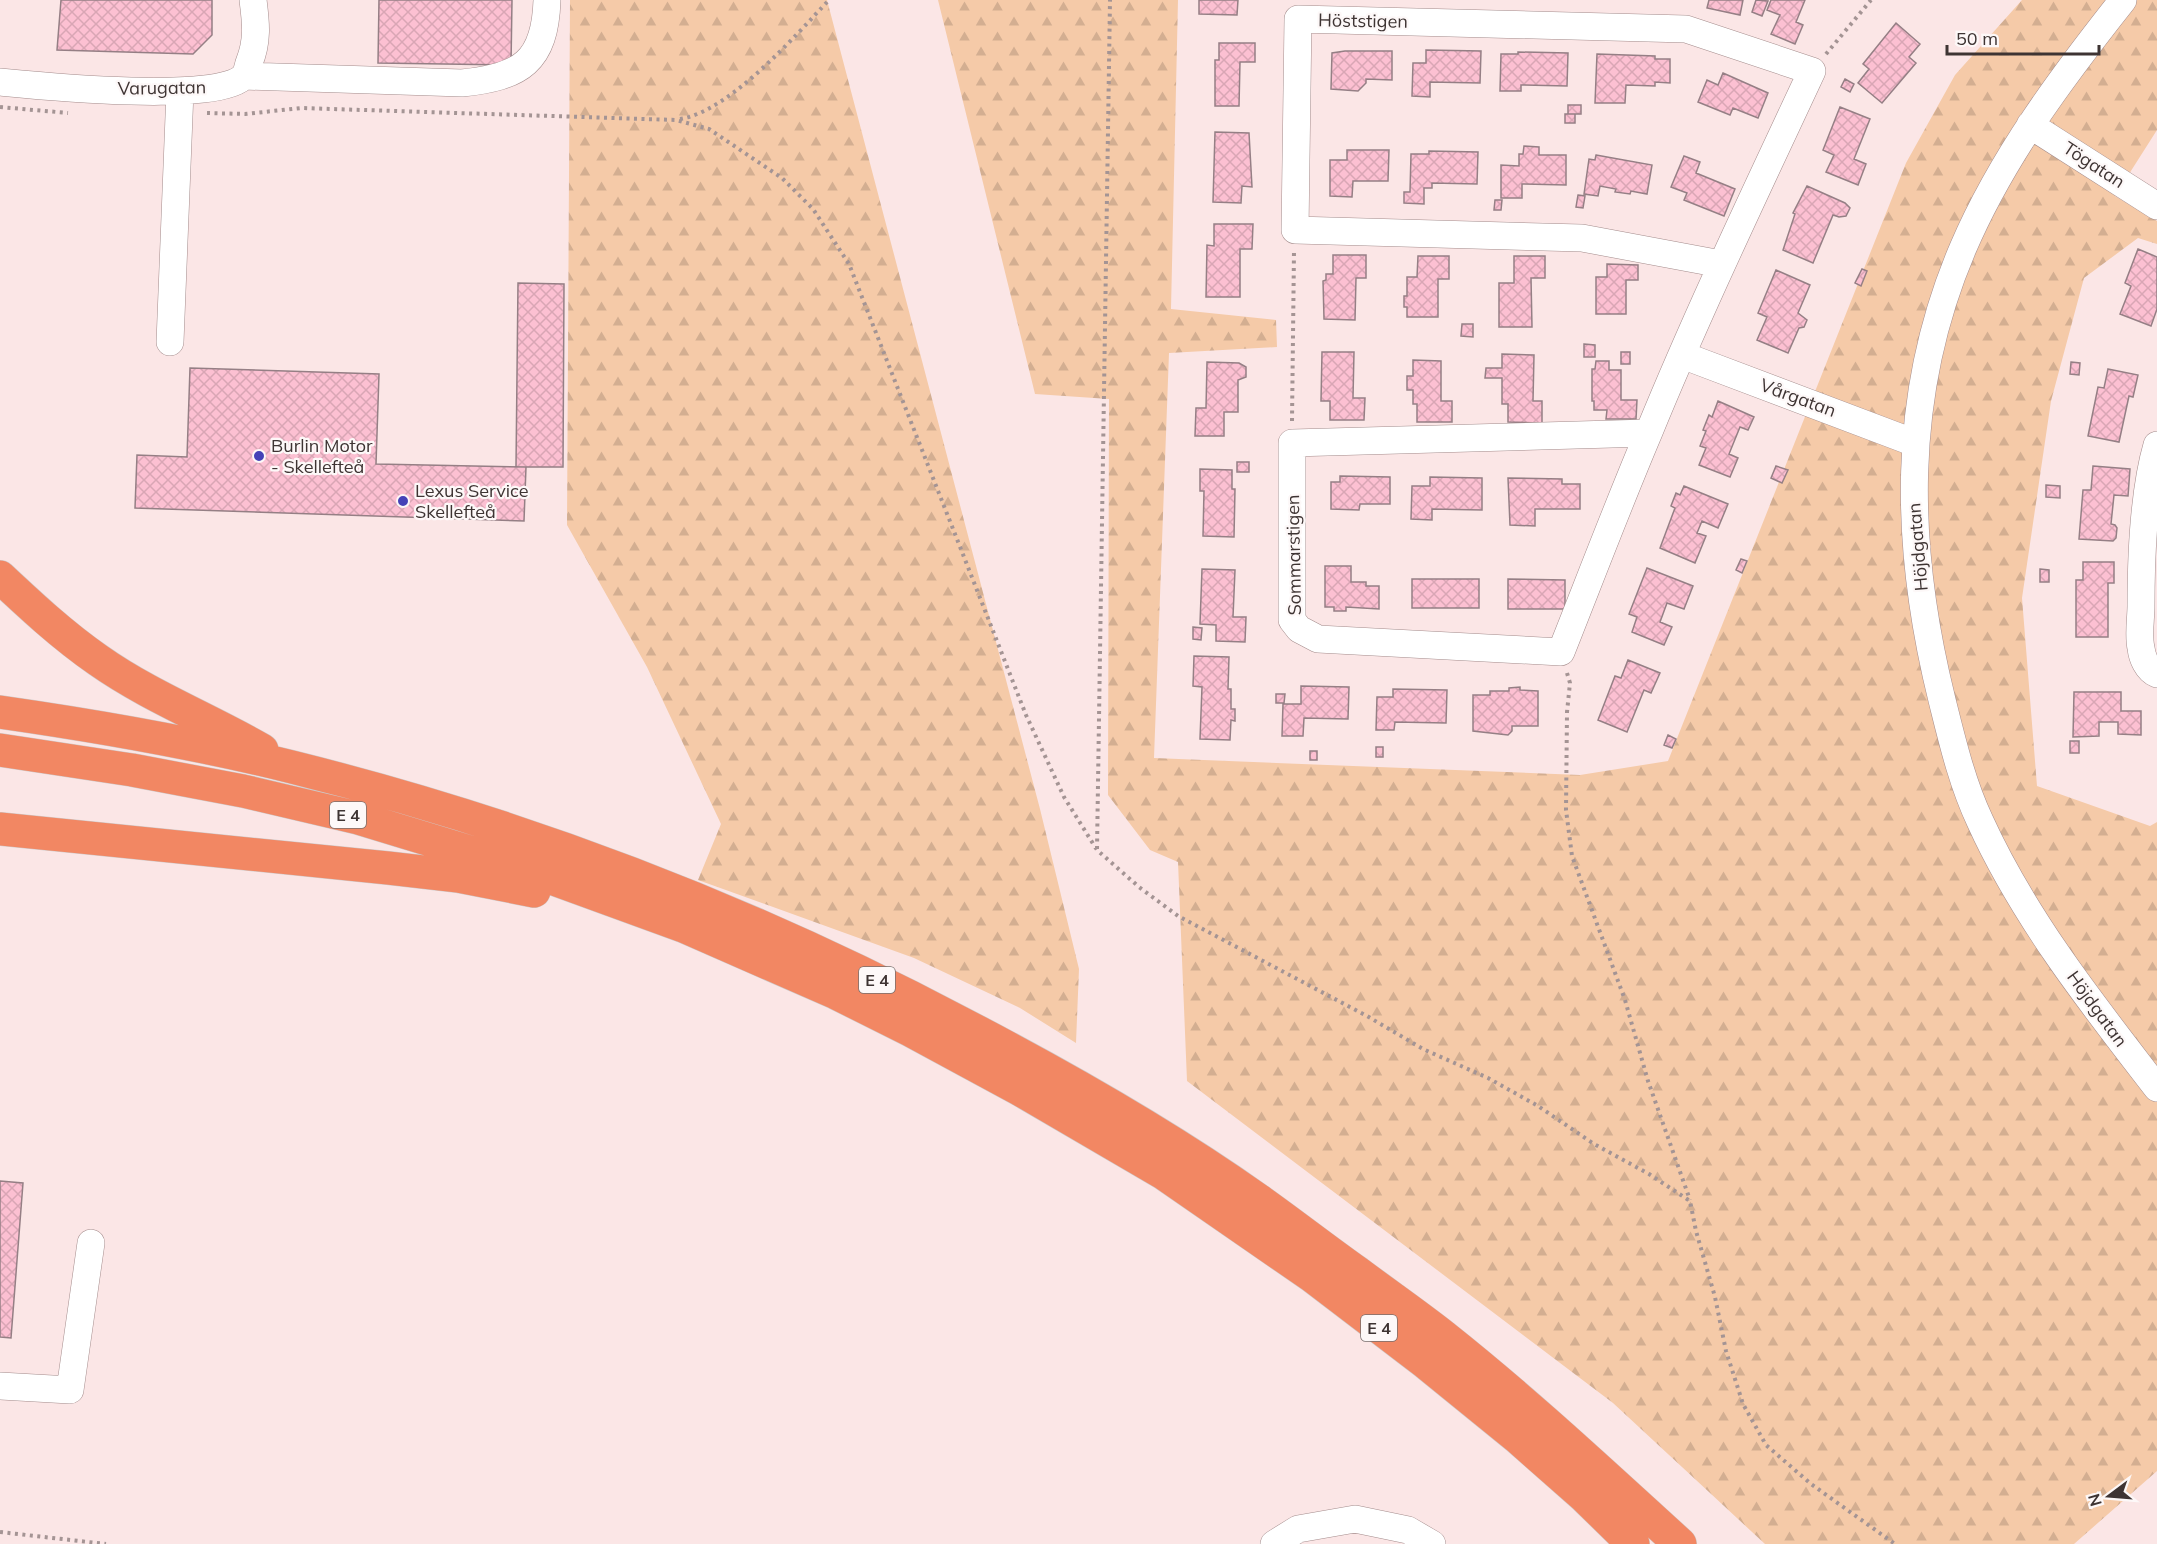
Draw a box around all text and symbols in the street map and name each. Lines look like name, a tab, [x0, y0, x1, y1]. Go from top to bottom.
street label: Höststigen	[1318, 8, 1408, 33]
scale bar	[1947, 18, 2098, 56]
text: 50 m	[1956, 27, 1998, 50]
street label: Varugatan	[118, 75, 206, 100]
street label: Tögatan	[2059, 136, 2130, 193]
street label: Vårgatan	[1757, 373, 1839, 422]
place label: Burlin Motor - Skellefteå	[271, 434, 373, 478]
marker: Burlin Motor - Skellefteå	[252, 449, 266, 463]
place label: Lexus Service Skellefteå	[415, 479, 529, 523]
marker: Lexus Service Skellefteå	[396, 494, 410, 508]
street label: Sommarstigen	[1281, 494, 1306, 616]
street label: Höjdgatan	[1902, 502, 1933, 592]
road number: E 4	[330, 802, 366, 828]
street label: Höjdgatan	[2062, 966, 2133, 1051]
road number: E 4	[859, 967, 895, 993]
road number: E 4	[1361, 1315, 1397, 1341]
north arrow	[2079, 1466, 2139, 1526]
text: N	[2083, 1492, 2106, 1509]

